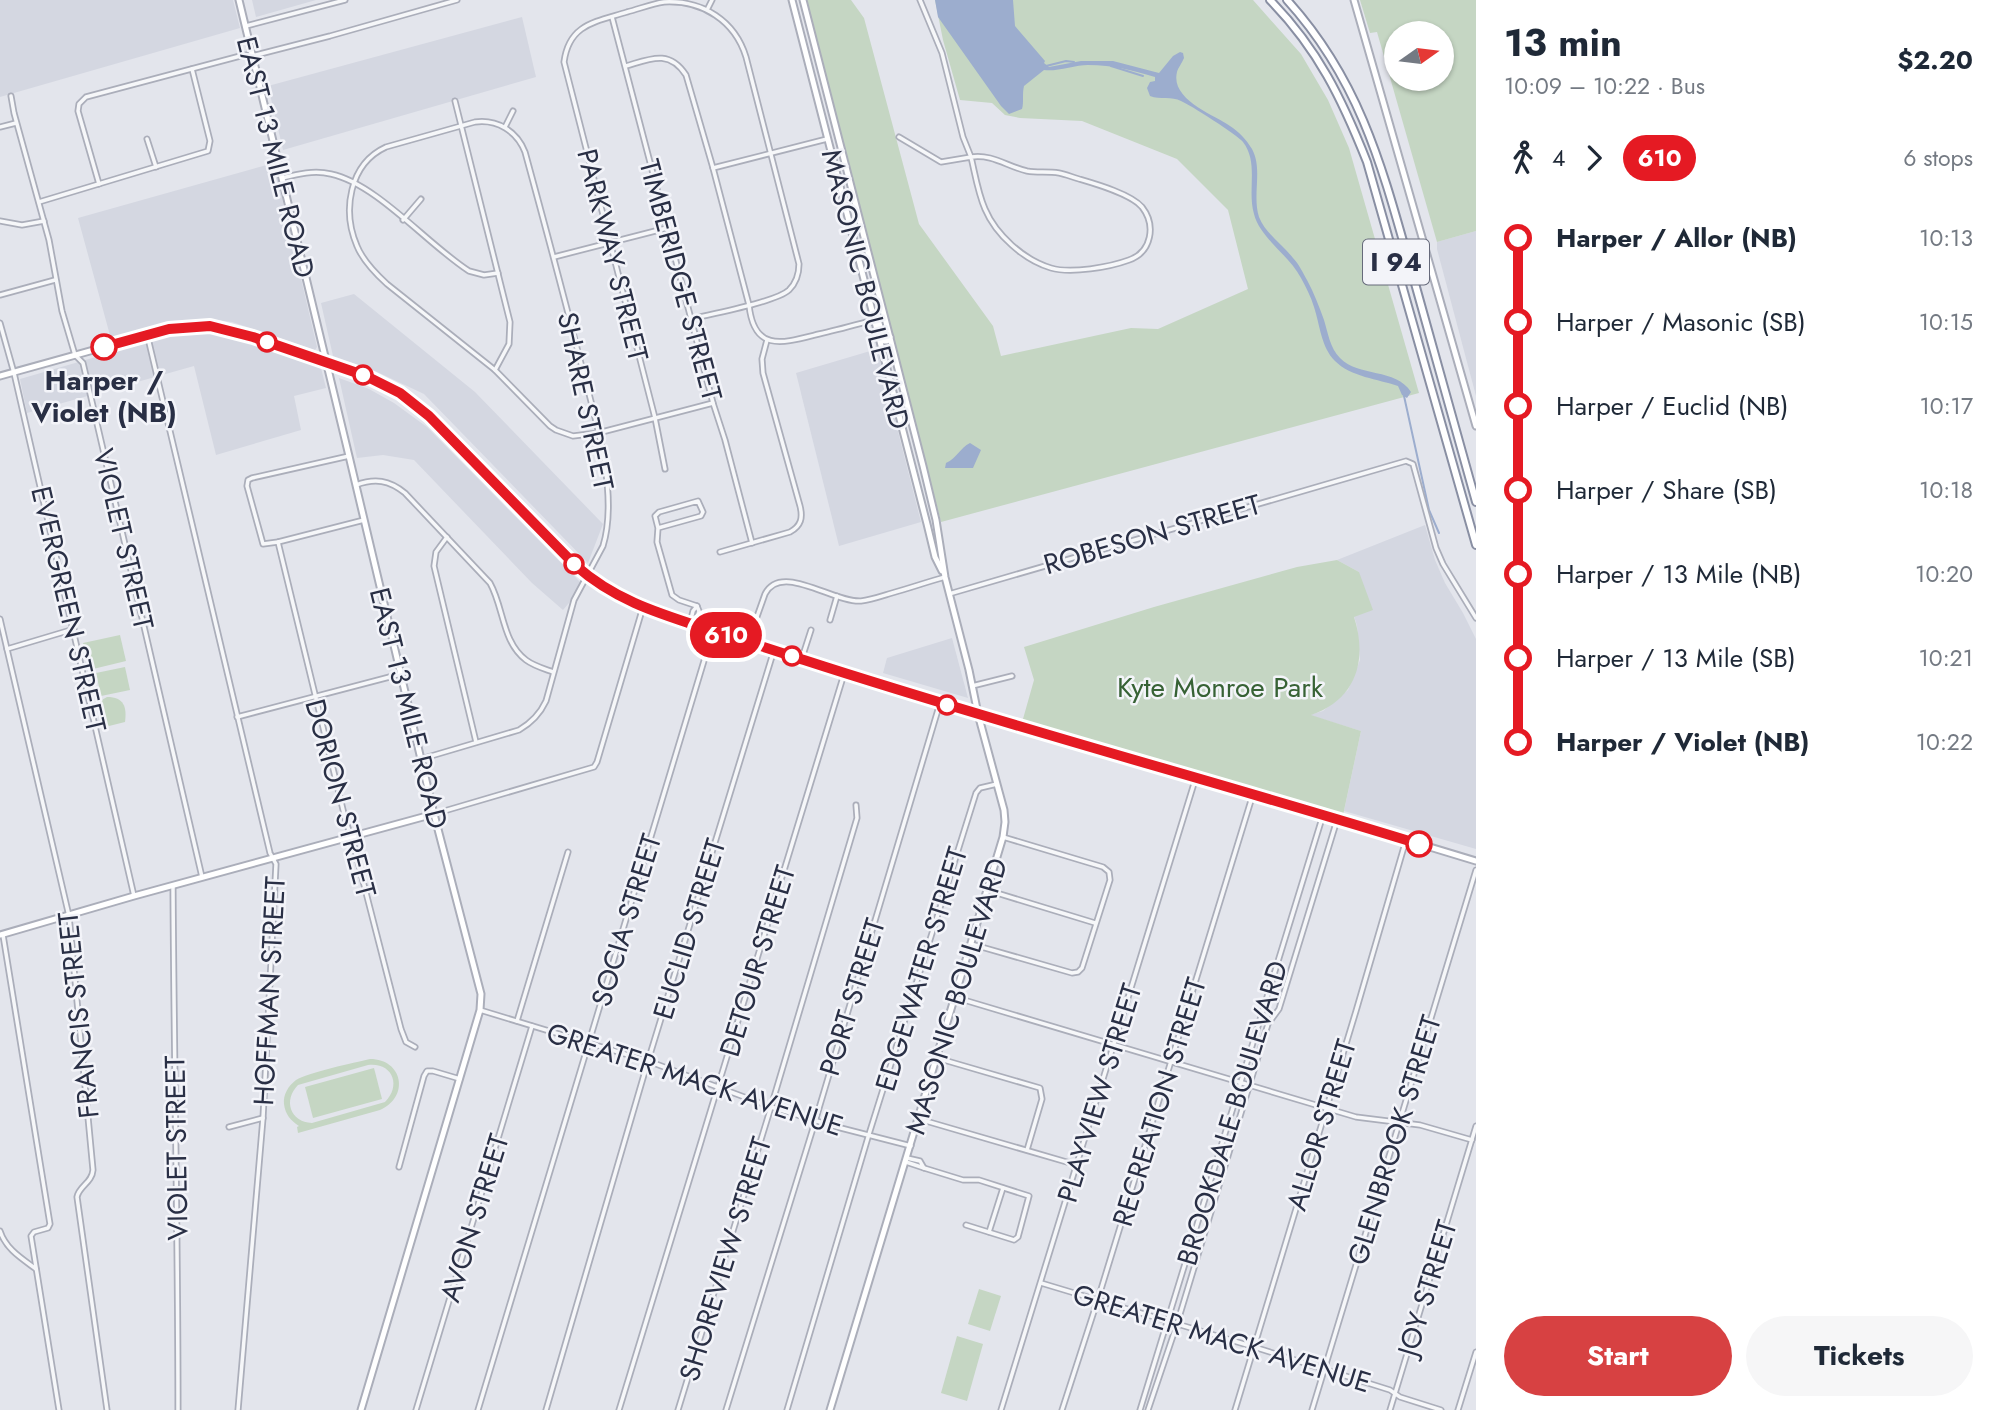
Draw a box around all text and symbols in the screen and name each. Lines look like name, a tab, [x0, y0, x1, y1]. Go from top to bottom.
text: 13 min	[1504, 15, 1622, 70]
north arrow	[1384, 21, 1454, 91]
map controls	[1384, 21, 1454, 91]
street label: EAST 13 MILE ROAD	[226, 32, 325, 282]
text: $2.20	[1897, 41, 1973, 79]
text: 10:09 – 10:22 · Bus	[1504, 69, 1705, 103]
icon: walk	[1504, 139, 1542, 177]
icon: forward	[1575, 139, 1613, 177]
text: 610	[1637, 140, 1682, 175]
text: 4	[1552, 141, 1565, 175]
text: 6 stops	[1903, 141, 1973, 175]
street label: PARKWAY STREET	[566, 145, 659, 366]
street label: MASONIC BOULEVARD	[811, 145, 920, 433]
street label: TIMBERIDGE STREET	[629, 155, 732, 405]
text: Harper / Allor (NB)	[1556, 219, 1797, 257]
text: 10:13	[1919, 221, 1973, 255]
road number: I 94	[1363, 240, 1429, 284]
text: Harper / Masonic (SB)	[1556, 303, 1806, 341]
text: 10:15	[1919, 305, 1973, 339]
street label: SHARE STREET	[547, 308, 624, 494]
unlabelled marker	[257, 332, 277, 352]
marker: Harper / Violet (NB)	[91, 334, 117, 360]
place label: Harper / Violet (NB)	[30, 360, 177, 433]
unlabelled marker	[353, 365, 373, 385]
text: Harper / Euclid (NB)	[1556, 387, 1789, 425]
text: 10:17	[1920, 389, 1973, 423]
street label: VIOLET STREET	[83, 444, 164, 634]
text: Harper / Share (SB)	[1556, 471, 1777, 509]
text: 10:18	[1919, 473, 1973, 507]
street label: EVERGREEN STREET	[20, 482, 117, 736]
street label: ROBESON STREET	[1039, 484, 1266, 585]
unlabelled marker	[564, 554, 584, 574]
text: Harper / 13 Mile (NB)	[1556, 555, 1802, 593]
text: 10:20	[1915, 557, 1973, 591]
street label: EAST 13 MILE ROAD	[359, 583, 458, 833]
line badge: 610	[686, 612, 766, 658]
text: 610	[704, 617, 748, 652]
text: Harper / 13 Mile (SB)	[1556, 639, 1796, 677]
text: 10:21	[1919, 641, 1973, 675]
unlabelled marker	[782, 646, 802, 666]
park label: Kyte Monroe Park	[1117, 667, 1324, 708]
street label: DORION STREET	[294, 694, 387, 902]
unlabelled marker	[937, 695, 957, 715]
text: Harper / Violet (NB)	[1556, 723, 1809, 761]
text: 10:22	[1916, 725, 1973, 759]
street label: SOCIA STREET	[581, 829, 672, 1011]
unlabelled marker	[1406, 831, 1432, 857]
street label: EUCLID STREET	[643, 834, 736, 1024]
street label: EDGEWATER STREET	[865, 842, 978, 1096]
street label: MASONIC BOULEVARD	[895, 853, 1018, 1139]
street label: DETOUR STREET	[709, 861, 806, 1062]
street label: HOFFMAN STREET	[243, 875, 296, 1107]
street label: FRANCIS STREET	[47, 910, 110, 1120]
street label: PORT STREET	[809, 913, 896, 1081]
street label: BROOKDALE BOULEVARD	[1167, 956, 1298, 1271]
street label: RECREATION STREET	[1102, 973, 1217, 1231]
street label: PLAYVIEW STREET	[1047, 979, 1152, 1207]
street label: GLENBROOK STREET	[1337, 1010, 1452, 1270]
street label: GREATER MACK AVENUE	[541, 1012, 848, 1147]
street label: ALLOR STREET	[1276, 1035, 1367, 1216]
street label: VIOLET STREET	[154, 1055, 199, 1241]
street label: AVON STREET	[429, 1129, 519, 1307]
street label: SHOREVIEW STREET	[669, 1132, 782, 1386]
street label: JOY STREET	[1386, 1215, 1468, 1365]
street label: GREATER MACK AVENUE	[1068, 1274, 1376, 1403]
button: Start	[1504, 1316, 1732, 1396]
button: Tickets	[1746, 1316, 1973, 1396]

